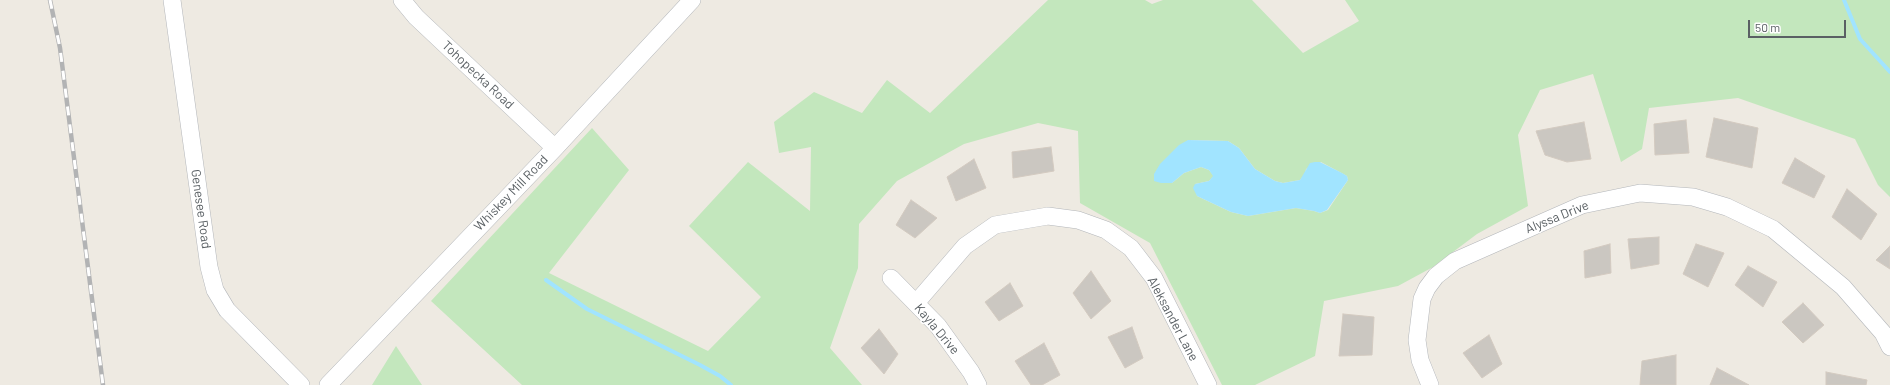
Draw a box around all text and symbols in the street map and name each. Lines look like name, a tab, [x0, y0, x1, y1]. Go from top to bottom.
scale bar	[1750, 12, 1848, 38]
text: 50 m	[1755, 20, 1780, 34]
street label: Tohopecka Road	[439, 38, 517, 112]
street label: Whiskey Mill Road	[471, 152, 551, 234]
street label: Genesee Road	[188, 168, 214, 250]
street label: Alyssa Drive	[1523, 197, 1591, 237]
street label: Aleksander Lane	[1144, 274, 1202, 364]
street label: Kayla Drive	[911, 300, 963, 358]

